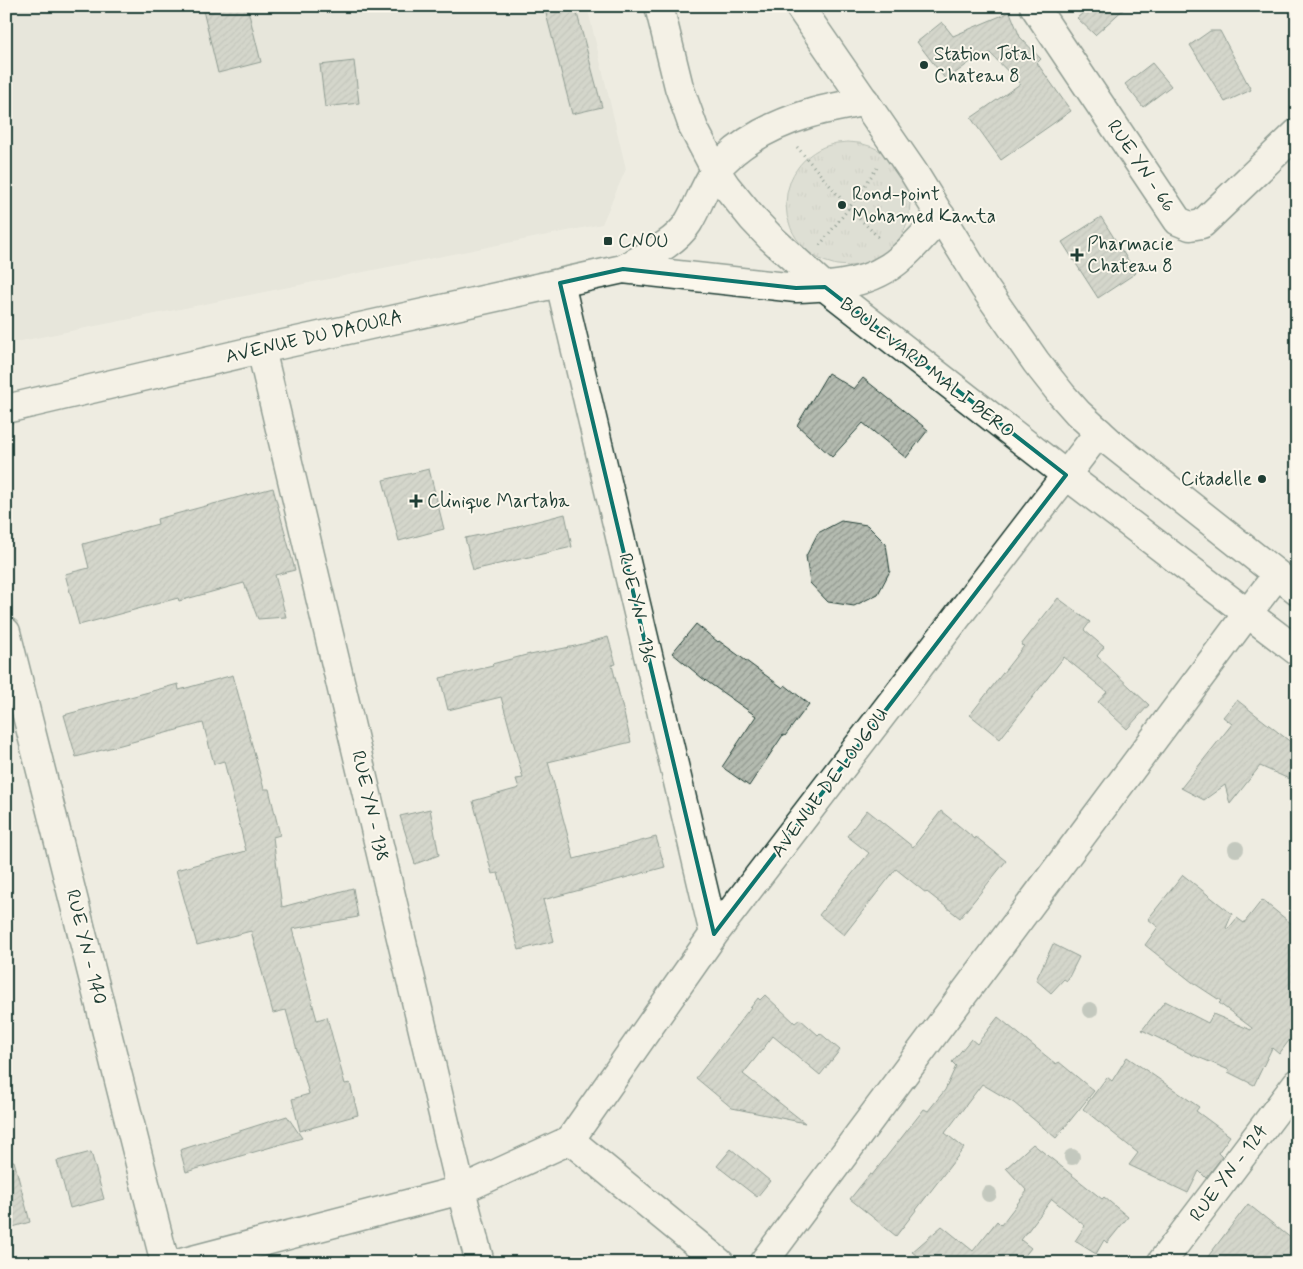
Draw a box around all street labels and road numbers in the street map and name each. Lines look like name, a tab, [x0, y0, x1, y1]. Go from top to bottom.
street label: RUE YN - 66	[1101, 115, 1181, 217]
street label: BOULEVARD MALI BERO	[834, 292, 1020, 444]
street label: AVENUE DU DAOURA	[223, 304, 405, 370]
street label: RUE YN - 136	[612, 551, 662, 665]
street label: AVENUE DE LOUGOU	[766, 703, 894, 863]
street label: RUE YN - 138	[345, 748, 395, 864]
street label: RUE YN - 140	[60, 887, 112, 1007]
street label: RUE YN - 124	[1184, 1119, 1274, 1227]

